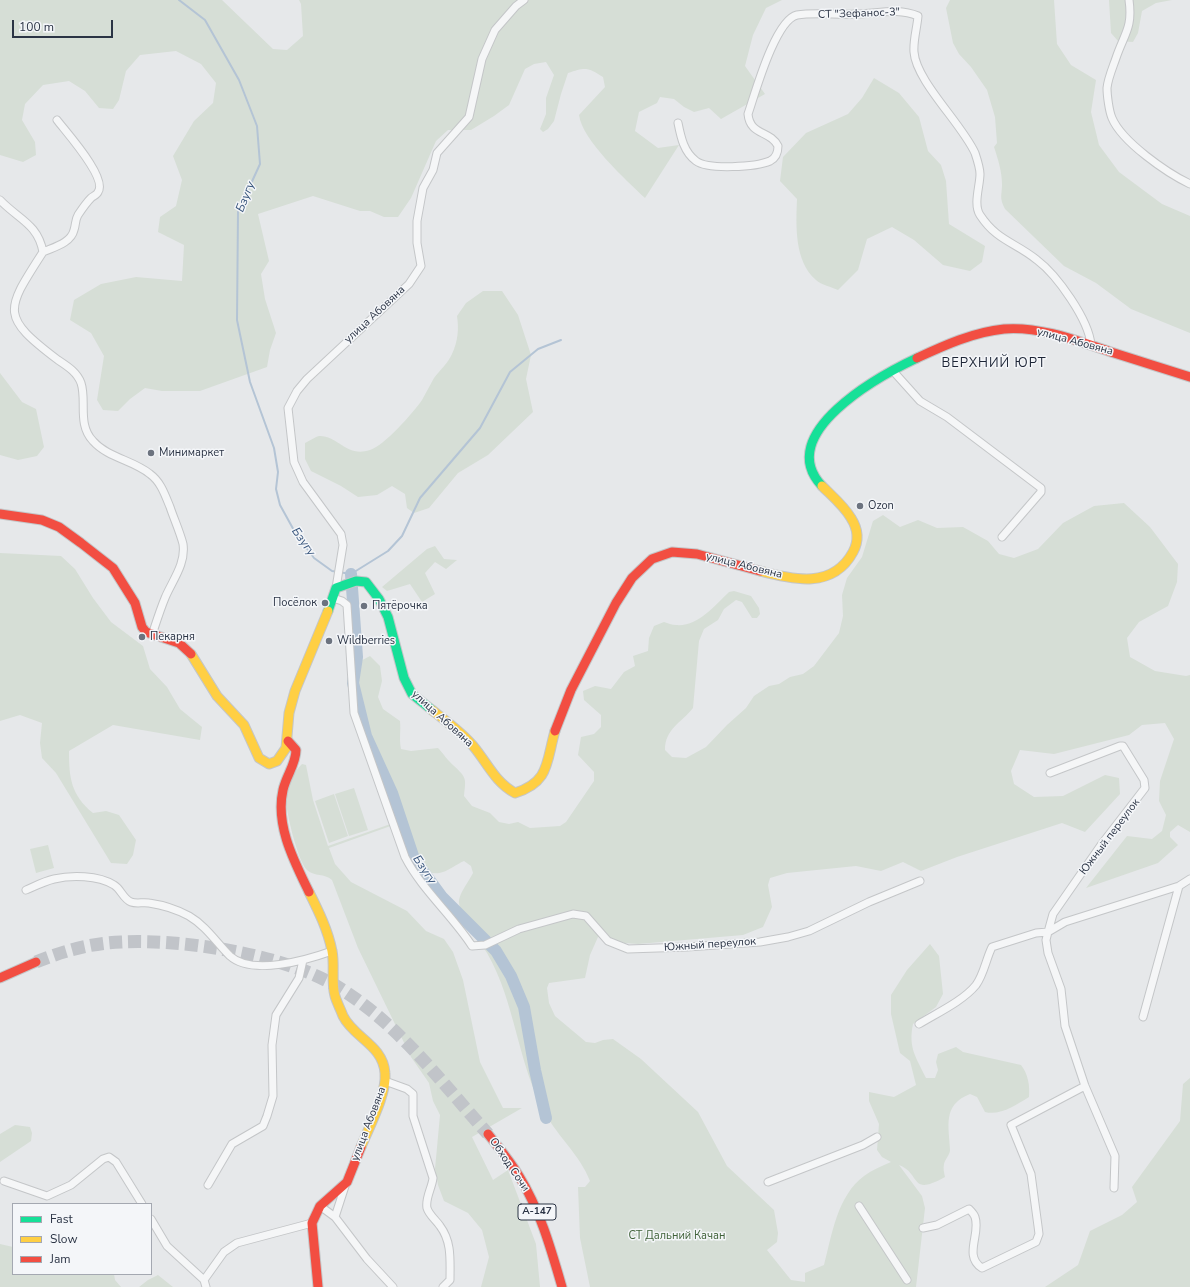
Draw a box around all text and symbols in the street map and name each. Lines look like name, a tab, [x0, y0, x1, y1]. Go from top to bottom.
street label: СТ "Зефанос-3"	[818, 6, 900, 22]
scale bar	[14, 12, 115, 38]
text: 100 m	[19, 19, 54, 35]
water label: Бзугу	[233, 180, 259, 214]
street label: улица Абовяна	[342, 284, 408, 346]
street label: улица Абовяна	[1036, 326, 1114, 358]
district label: ВЕРХНИЙ ЮРТ	[941, 356, 1047, 372]
place label: Минимаркет	[159, 446, 224, 460]
marker: Минимаркет	[146, 448, 156, 458]
place label: Ozon	[868, 499, 894, 513]
marker: Ozon	[855, 501, 865, 511]
water label: Бзугу	[288, 525, 318, 559]
street label: улица Абовяна	[705, 550, 783, 582]
place label: Посёлок	[273, 596, 317, 610]
marker: Посёлок	[320, 598, 330, 608]
place label: Пятёрочка	[372, 599, 428, 613]
marker: Пятёрочка	[359, 601, 369, 611]
place label: Пекарня	[150, 630, 195, 644]
marker: Пекарня	[137, 632, 147, 642]
place label: Wildberries	[337, 634, 395, 648]
marker: Wildberries	[324, 636, 334, 646]
street label: улица Абовяна	[409, 688, 475, 750]
street label: Южный переулок	[1077, 796, 1143, 878]
water label: Бзугу	[409, 853, 439, 887]
street label: Южный переулок	[664, 935, 756, 955]
street label: улица Абовяна	[349, 1085, 389, 1163]
street label: Обход Сочи	[486, 1136, 532, 1194]
legend	[12, 1203, 152, 1275]
road number: А-147	[518, 1204, 556, 1220]
text: Fast	[50, 1211, 73, 1227]
park label: СТ Дальний Качан	[628, 1229, 726, 1243]
text: Slow	[50, 1231, 78, 1247]
text: Jam	[50, 1251, 71, 1267]

